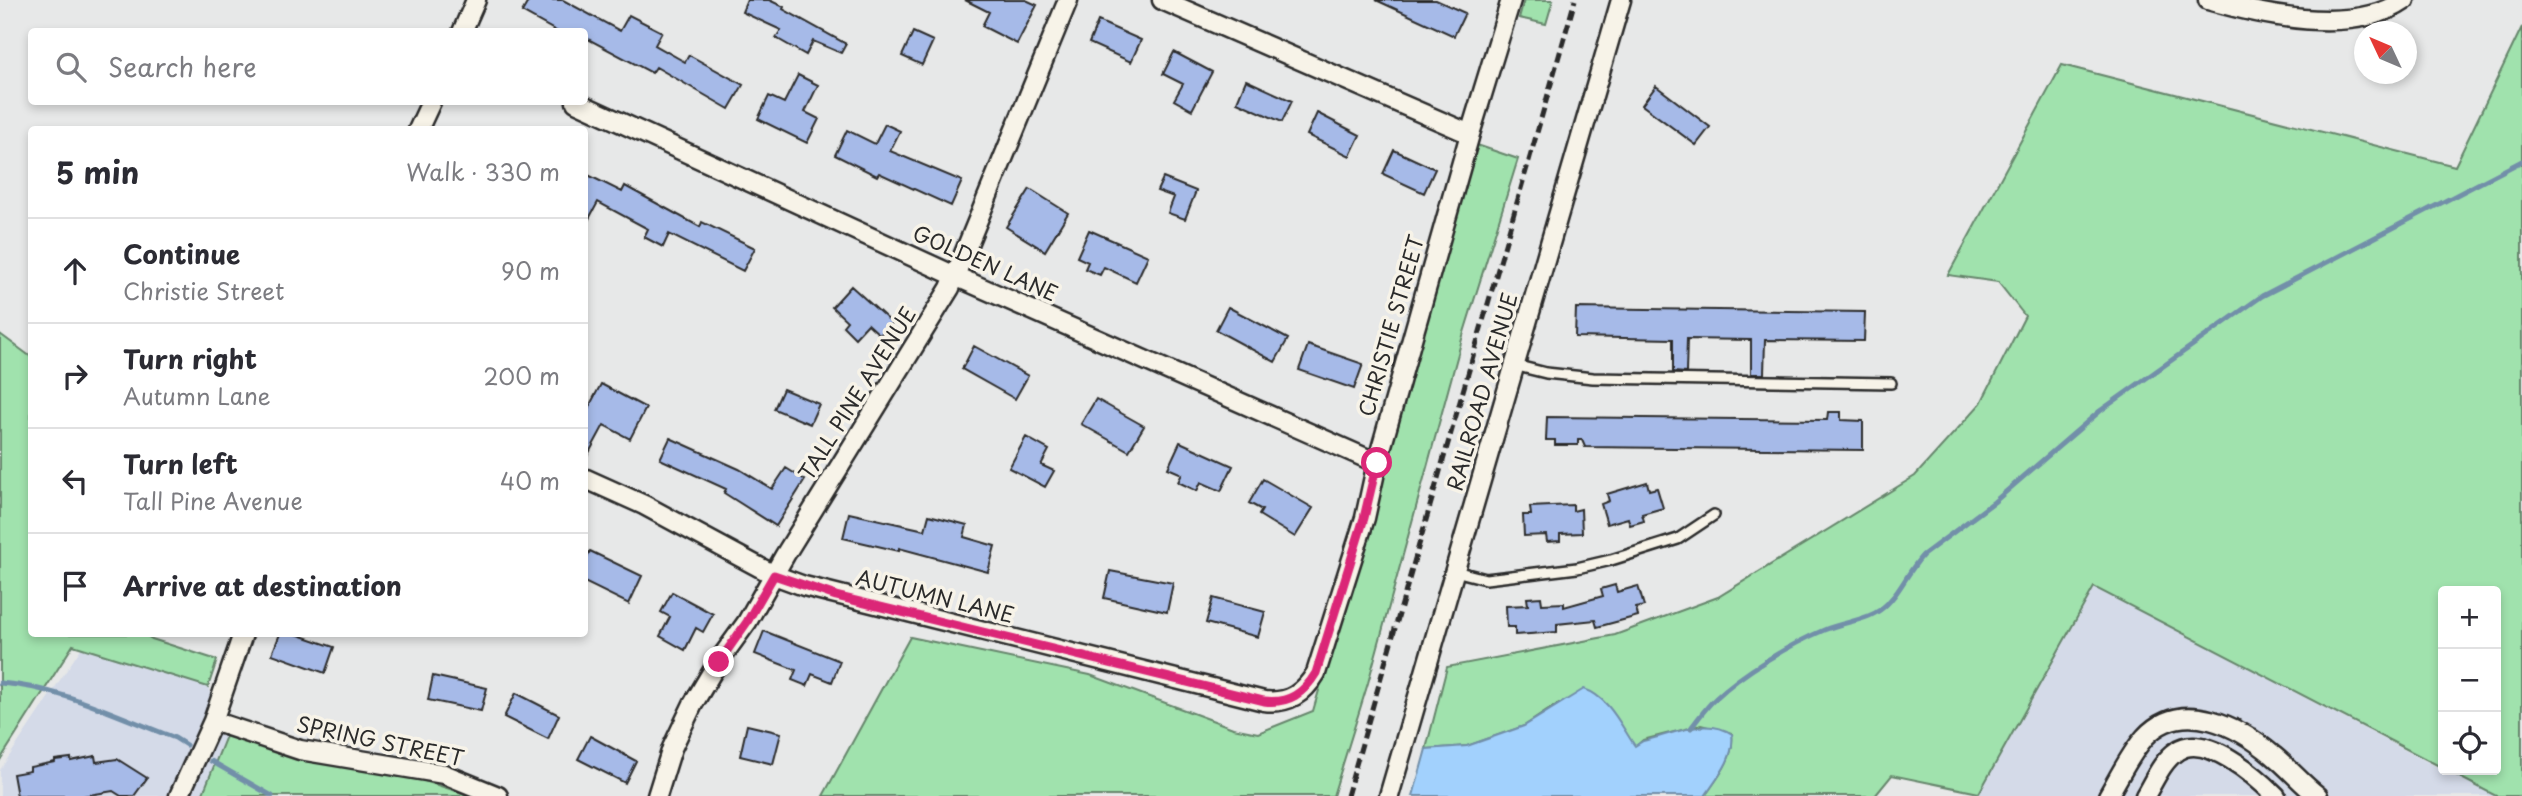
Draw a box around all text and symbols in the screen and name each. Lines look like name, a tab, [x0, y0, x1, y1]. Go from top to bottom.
north arrow	[2354, 21, 2417, 84]
search box	[28, 28, 588, 105]
text: Search here	[108, 47, 257, 86]
icon: search	[52, 48, 90, 86]
text: 5 min	[56, 149, 139, 194]
text: Walk · 330 m	[406, 154, 560, 189]
street label: GOLDEN LANE	[908, 216, 1063, 308]
street label: CHRISTIE STREET	[1349, 230, 1431, 420]
text: Continue	[123, 234, 240, 273]
icon: ahead	[56, 252, 94, 290]
text: 90 m	[501, 253, 560, 288]
text: Christie Street	[123, 273, 284, 308]
street label: RAILROAD AVENUE	[1437, 289, 1525, 494]
street label: TALL PINE AVENUE	[790, 300, 923, 486]
text: Turn right	[123, 339, 257, 378]
icon: right	[56, 357, 94, 395]
text: 200 m	[483, 358, 560, 393]
text: Autumn Lane	[123, 378, 271, 413]
text: Turn left	[123, 444, 238, 483]
route start	[1361, 447, 1392, 478]
icon: left	[56, 462, 94, 500]
text: 40 m	[500, 463, 560, 498]
text: Tall Pine Avenue	[123, 483, 303, 518]
street label: AUTUMN LANE	[853, 560, 1018, 630]
text: Arrive at destination	[123, 566, 402, 605]
icon: arrive	[56, 567, 94, 605]
map controls	[2438, 586, 2501, 775]
button: +	[2438, 586, 2501, 649]
route end	[703, 646, 734, 677]
button: −	[2438, 649, 2501, 712]
street label: SPRING STREET	[294, 707, 468, 774]
button: locate	[2438, 712, 2501, 775]

